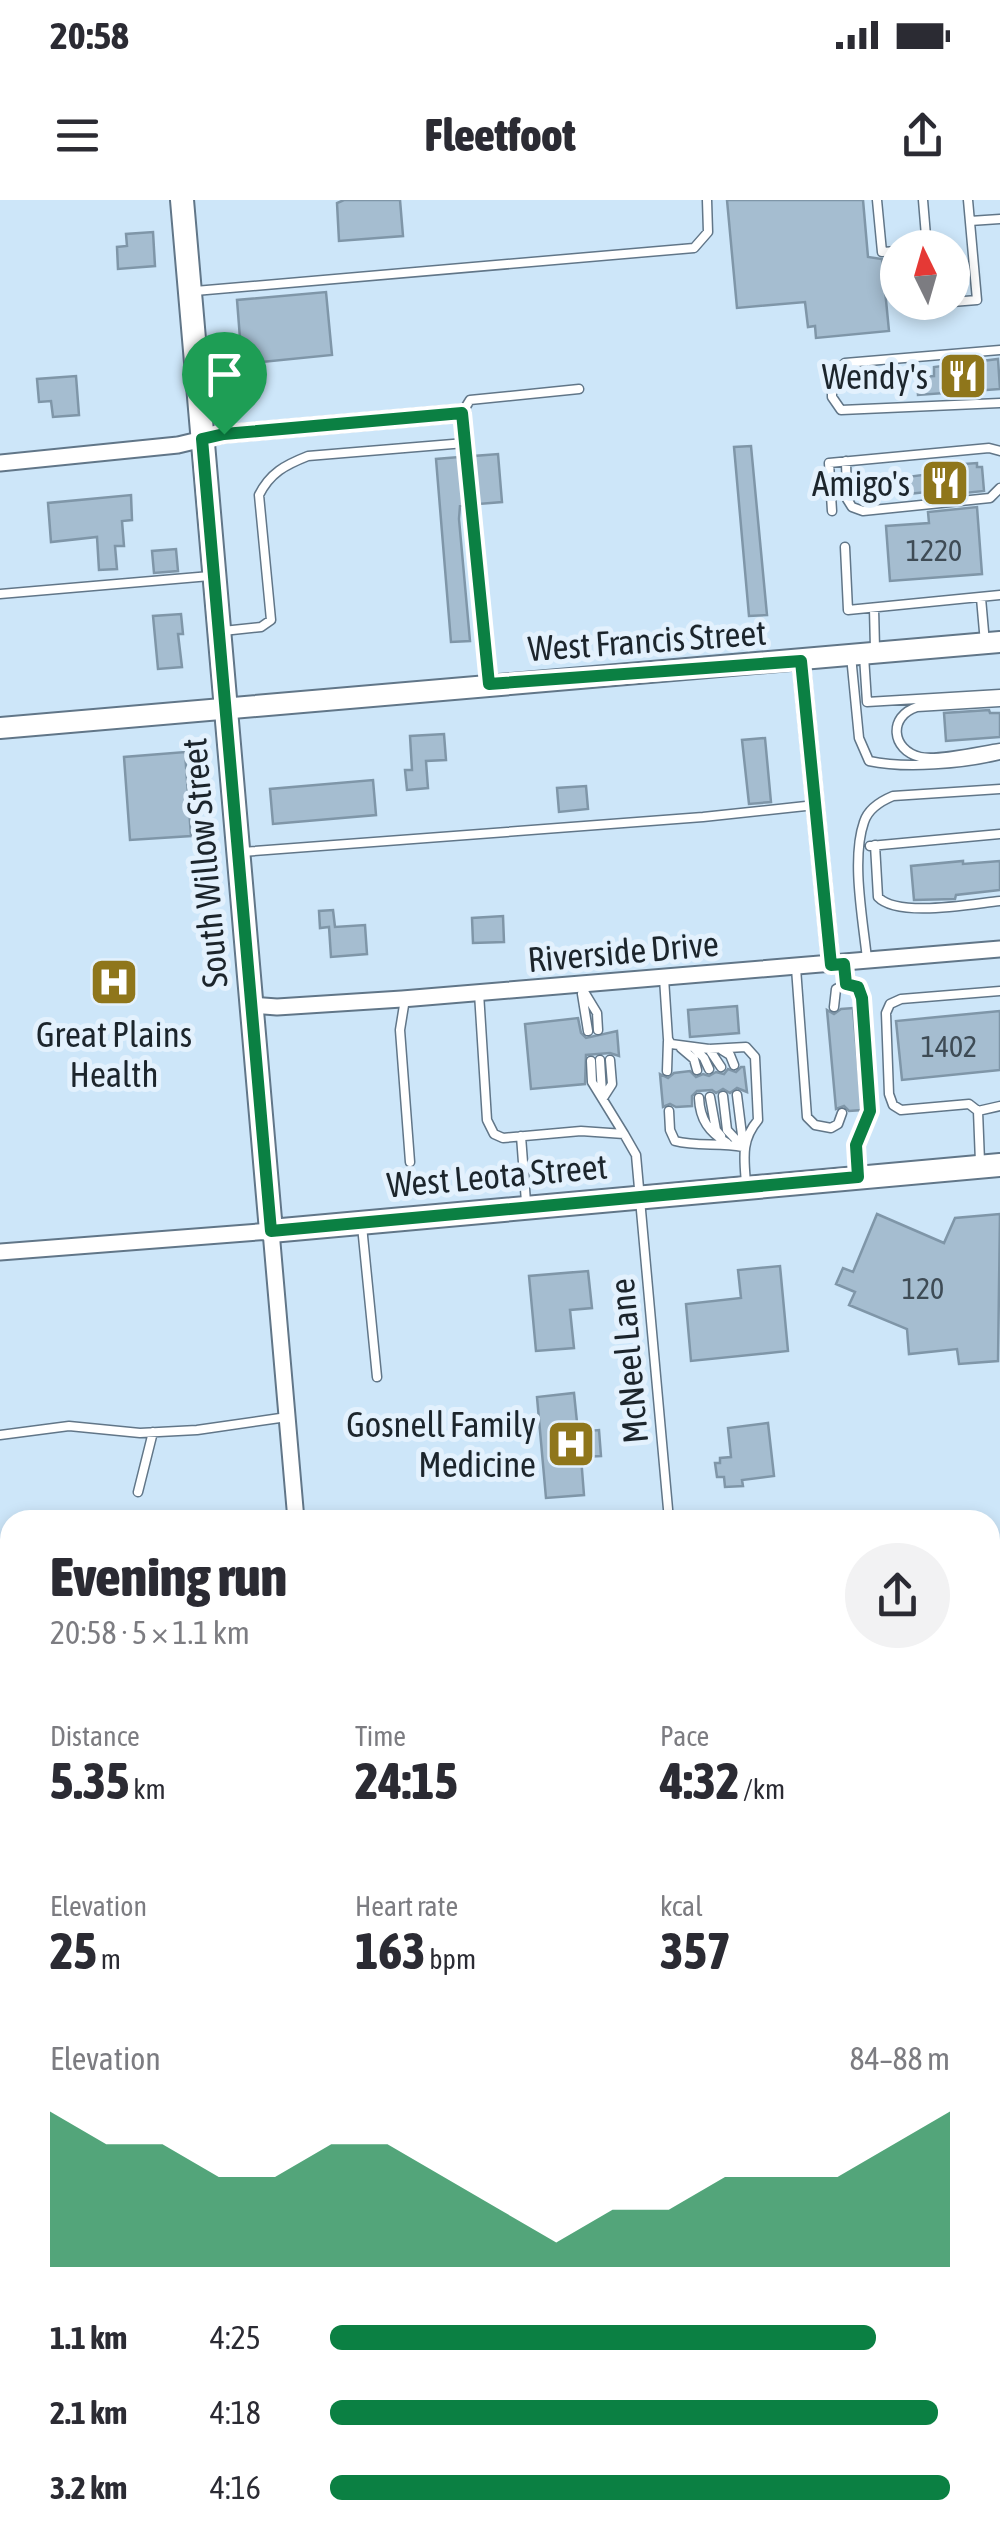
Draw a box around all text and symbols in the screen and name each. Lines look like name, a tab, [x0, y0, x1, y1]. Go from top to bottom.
text: 20:58	[50, 14, 129, 57]
icon: menu	[50, 108, 105, 163]
icon: share	[895, 108, 950, 163]
text: Fleetfoot	[425, 109, 575, 161]
north arrow	[880, 230, 970, 320]
map controls	[880, 230, 970, 320]
pin	[182, 332, 267, 435]
icon: arrive	[197, 347, 252, 402]
restaurant icon: Wendy's	[937, 350, 989, 402]
place label: Wendy's	[822, 356, 928, 396]
restaurant icon: Amigo's	[919, 457, 971, 509]
place label: Amigo's	[812, 463, 910, 503]
house number: 1220	[906, 533, 962, 567]
street label: West Francis Street	[527, 612, 767, 668]
street label: South Willow Street	[173, 737, 235, 989]
street label: Riverside Drive	[526, 923, 720, 979]
hospital icon: Great Plains Health	[88, 956, 140, 1008]
place label: Great Plains Health	[36, 1014, 192, 1094]
house number: 1402	[921, 1029, 977, 1063]
street label: West Leota Street	[385, 1145, 609, 1205]
house number: 120	[902, 1271, 944, 1305]
street label: McNeel Lane	[601, 1277, 655, 1445]
place label: Gosnell Family Medicine	[346, 1404, 536, 1484]
hospital icon: Gosnell Family Medicine	[545, 1418, 597, 1470]
button: share	[845, 1543, 950, 1648]
text: Evening run	[50, 1545, 287, 1608]
text: 20:58 · 5 × 1.1 km	[50, 1614, 250, 1651]
text: Distance	[50, 1720, 140, 1752]
text: Time	[355, 1720, 406, 1752]
text: Pace	[660, 1720, 709, 1752]
text: 5.35	[50, 1752, 129, 1810]
text: 24:15	[355, 1752, 458, 1810]
text: 4:32	[660, 1752, 739, 1810]
text: km	[129, 1773, 166, 1805]
text: /km	[739, 1773, 785, 1805]
text: Elevation	[50, 1890, 147, 1922]
text: Heart rate	[355, 1890, 458, 1922]
text: kcal	[660, 1890, 703, 1922]
text: 25	[50, 1922, 97, 1980]
text: 163	[355, 1922, 426, 1980]
text: 357	[660, 1922, 731, 1980]
text: m	[97, 1943, 121, 1975]
text: bpm	[426, 1943, 476, 1975]
text: Elevation	[50, 2040, 161, 2077]
text: 84–88 m	[850, 2040, 950, 2077]
text: 1.1 km	[50, 2319, 127, 2356]
text: 4:25	[210, 2319, 261, 2356]
text: 2.1 km	[50, 2394, 127, 2431]
text: 4:18	[210, 2394, 261, 2431]
text: 3.2 km	[50, 2469, 127, 2506]
text: 4:16	[210, 2469, 261, 2506]

